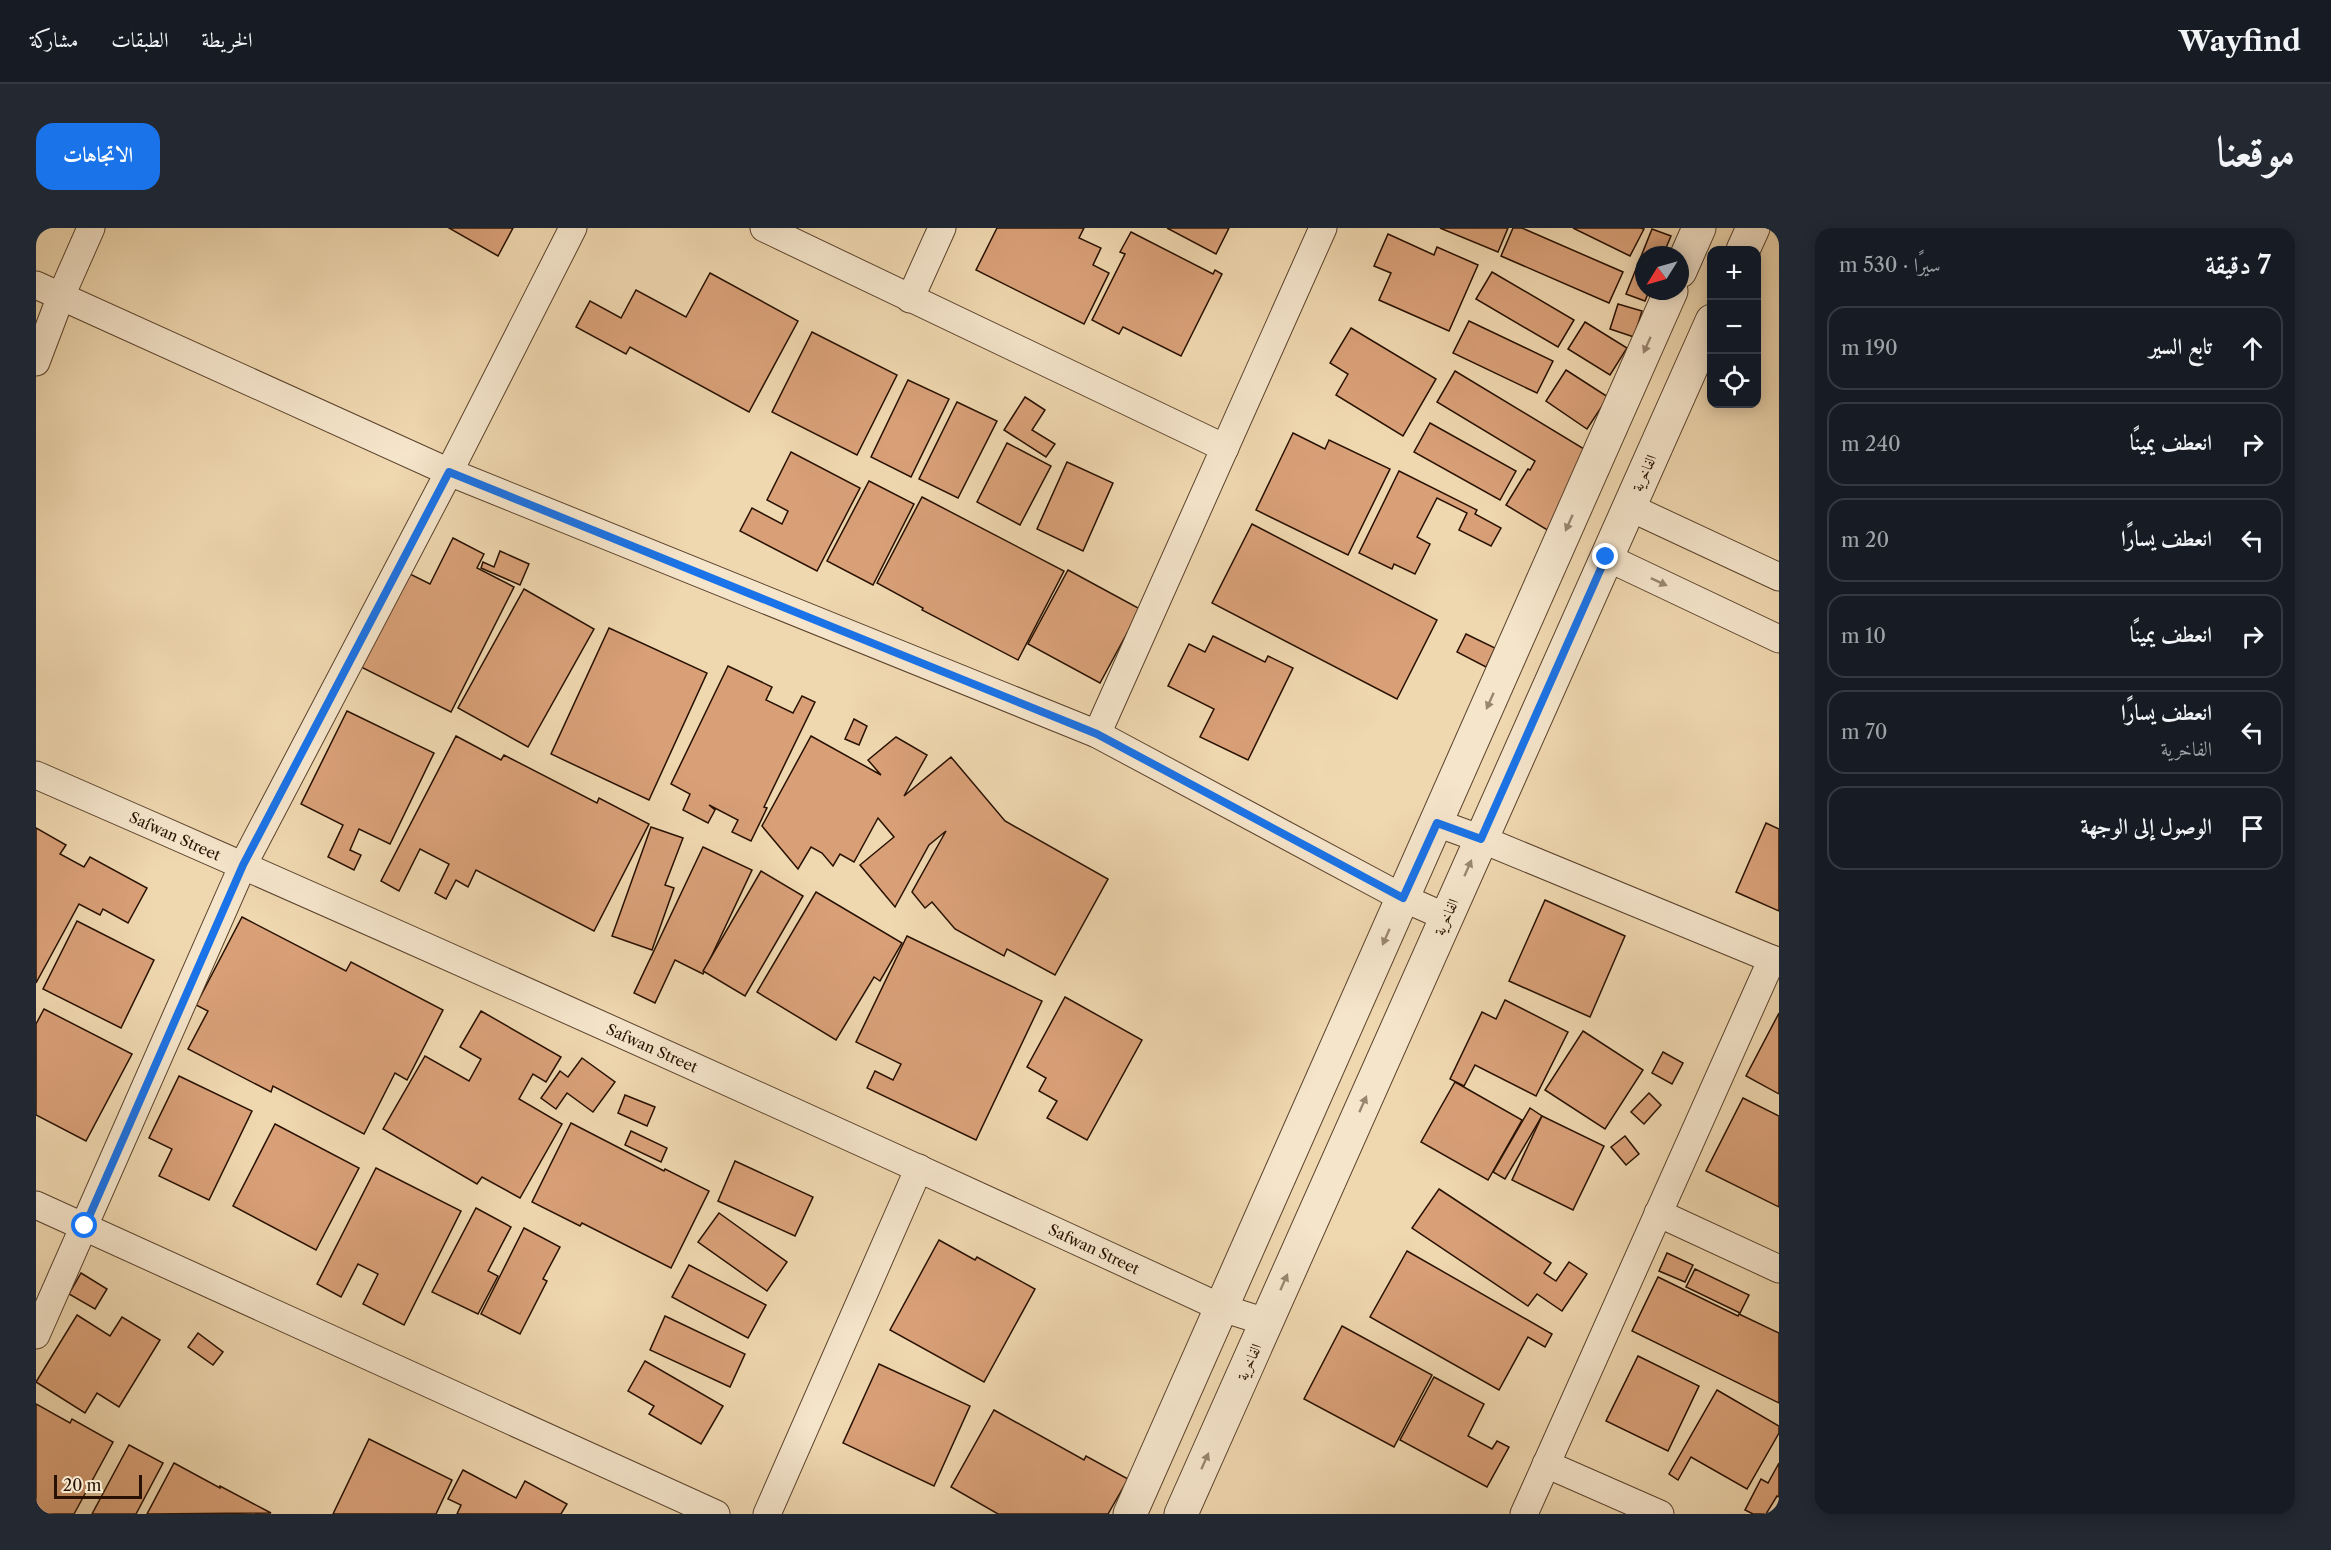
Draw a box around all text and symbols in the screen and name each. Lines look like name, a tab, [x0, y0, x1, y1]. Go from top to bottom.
text: Wayfind	[2179, 24, 2301, 58]
text: مشاركة	[30, 27, 78, 52]
text: الطبقات	[111, 27, 168, 52]
text: الخريطة	[201, 27, 253, 52]
button: الاتجاهات	[36, 123, 160, 190]
text: موقعنا	[2217, 125, 2295, 177]
north arrow	[1635, 246, 1689, 300]
map controls	[1707, 246, 1761, 408]
button: +	[1707, 246, 1761, 300]
text: 7 دقيقة	[2206, 249, 2271, 281]
text: سيرًا · 530 m	[1839, 253, 1941, 277]
button: −	[1707, 300, 1761, 354]
icon: ahead	[2236, 332, 2269, 365]
text: تابع السير	[2149, 333, 2212, 360]
one-way arrow	[1643, 336, 1652, 353]
text: 190 m	[1841, 336, 1898, 360]
button: locate	[1707, 354, 1761, 408]
icon: right	[2236, 428, 2269, 461]
text: انعطف يمينًا	[2130, 429, 2212, 456]
text: 240 m	[1841, 432, 1901, 456]
street label: الفاخرية	[1627, 452, 1661, 494]
one-way arrow	[1564, 514, 1573, 532]
icon: left	[2236, 524, 2269, 557]
text: انعطف يسارًا	[2121, 525, 2212, 552]
text: 20 m	[1841, 528, 1889, 552]
route end	[1592, 543, 1618, 569]
one-way arrow	[1651, 577, 1668, 586]
icon: right	[2236, 620, 2269, 653]
text: انعطف يمينًا	[2130, 621, 2212, 648]
text: 10 m	[1841, 624, 1886, 648]
one-way arrow	[1485, 693, 1495, 711]
text: انعطف يسارًا	[2121, 699, 2212, 726]
icon: left	[2236, 716, 2269, 749]
text: 70 m	[1841, 720, 1888, 744]
text: الفاخرية	[2161, 737, 2212, 761]
street label: Safwan Street	[126, 807, 224, 865]
icon: arrive	[2236, 812, 2269, 845]
text: الوصول إلى الوجهة	[2080, 813, 2212, 840]
one-way arrow	[1463, 859, 1473, 877]
street label: الفاخرية	[1429, 896, 1463, 938]
one-way arrow	[1381, 929, 1391, 947]
street label: Safwan Street	[603, 1019, 701, 1077]
one-way arrow	[1358, 1095, 1368, 1113]
route start	[71, 1212, 97, 1238]
street label: Safwan Street	[1046, 1220, 1143, 1279]
one-way arrow	[1279, 1273, 1289, 1291]
street label: الفاخرية	[1232, 1341, 1266, 1383]
one-way arrow	[1200, 1452, 1209, 1469]
scale bar	[54, 1472, 142, 1500]
text: 20 m	[63, 1475, 102, 1495]

